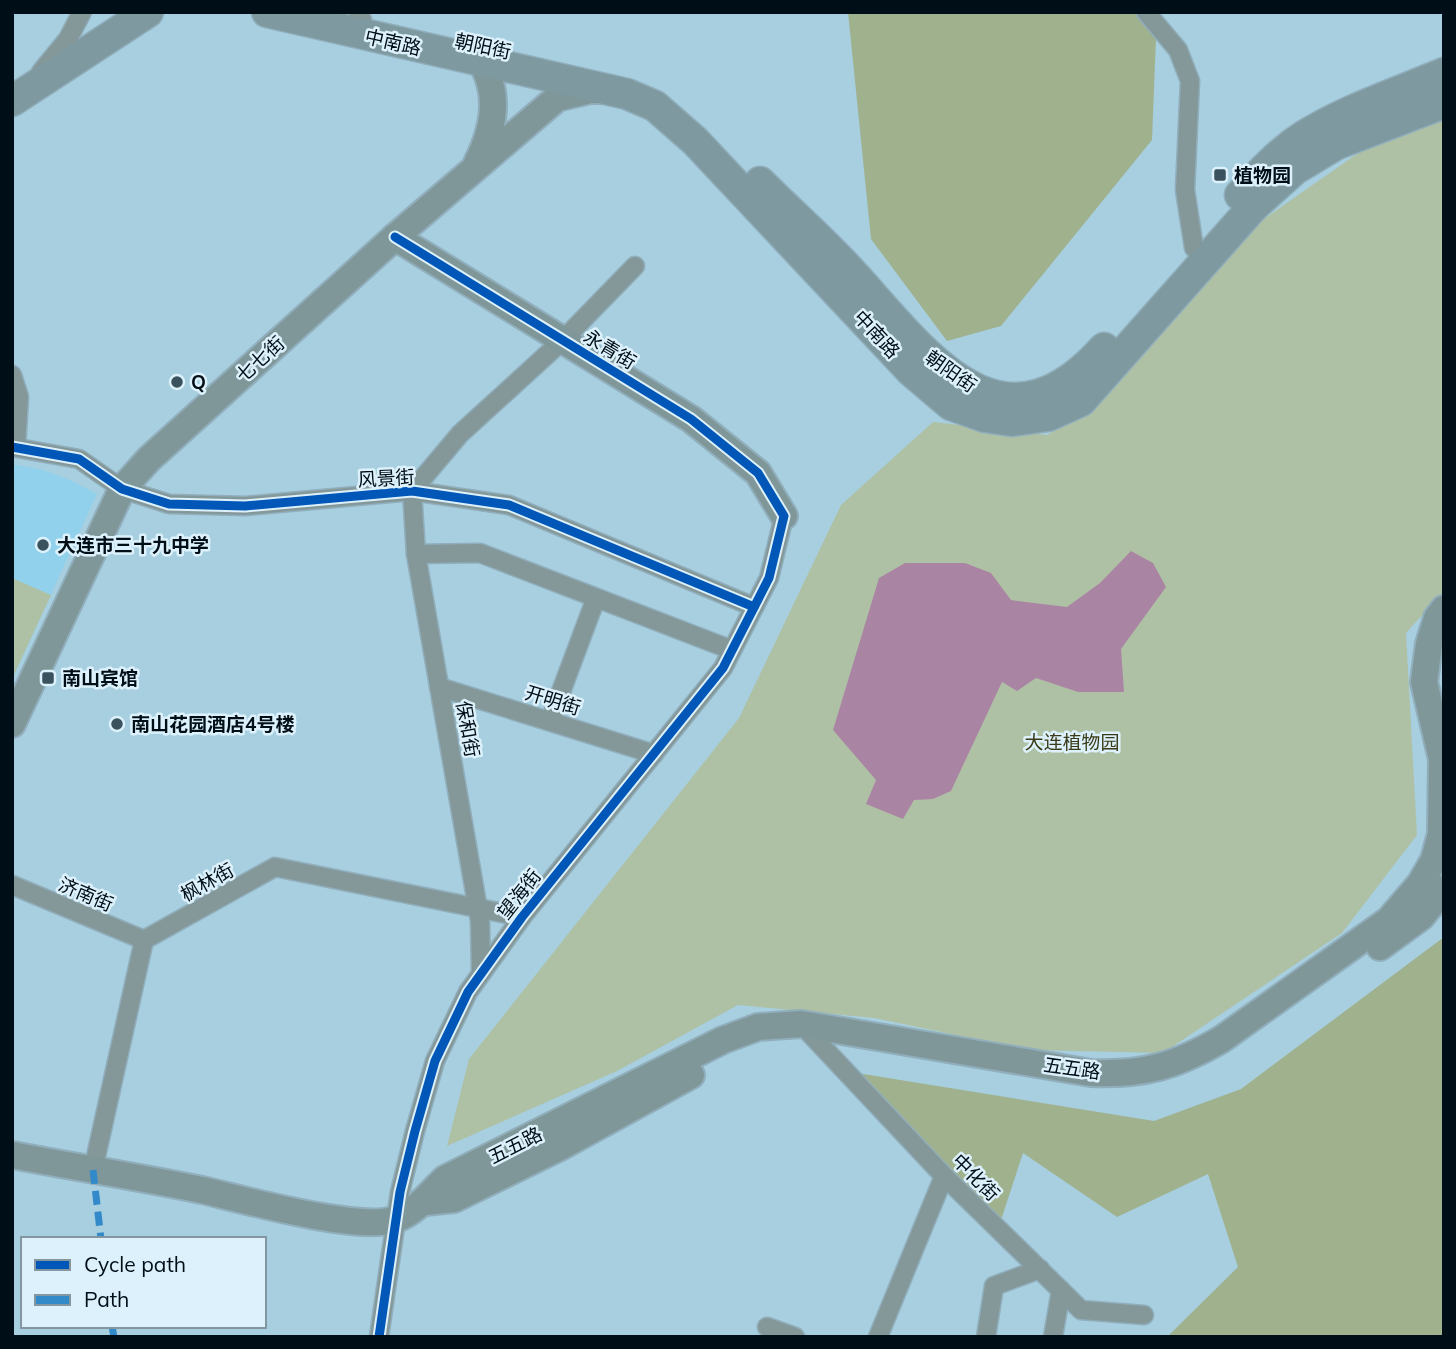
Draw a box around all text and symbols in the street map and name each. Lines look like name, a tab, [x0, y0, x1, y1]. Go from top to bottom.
street label: 中南路	[363, 24, 423, 60]
street label: 朝阳街	[453, 28, 513, 64]
place label: 植物园	[1234, 163, 1291, 187]
marker: 植物园	[1212, 167, 1228, 183]
street label: 中南路	[849, 305, 905, 363]
street label: 永青街	[579, 324, 641, 374]
street label: 七七街	[231, 331, 289, 387]
street label: 朝阳街	[921, 345, 981, 397]
place label: Q	[191, 370, 206, 394]
marker: Q	[169, 374, 185, 390]
street label: 风景街	[357, 465, 415, 491]
place label: 大连市三十九中学	[57, 533, 209, 557]
marker: 大连市三十九中学	[35, 537, 51, 553]
place label: 南山宾馆	[62, 666, 138, 690]
marker: 南山宾馆	[40, 670, 56, 686]
street label: 开明街	[522, 680, 584, 720]
street label: 保和街	[451, 699, 485, 759]
place label: 南山花园酒店4号楼	[131, 712, 294, 736]
marker: 南山花园酒店4号楼	[109, 716, 125, 732]
park label: 大连植物园	[1024, 730, 1120, 754]
street label: 枫林街	[176, 858, 238, 906]
street label: 望海街	[492, 864, 546, 924]
street label: 济南街	[55, 872, 117, 916]
street label: 五五路	[1042, 1052, 1102, 1084]
street label: 五五路	[484, 1121, 546, 1169]
street label: 中化街	[947, 1148, 1005, 1206]
legend	[21, 1237, 266, 1328]
text: Cycle path	[84, 1251, 186, 1277]
text: Path	[84, 1286, 129, 1312]

